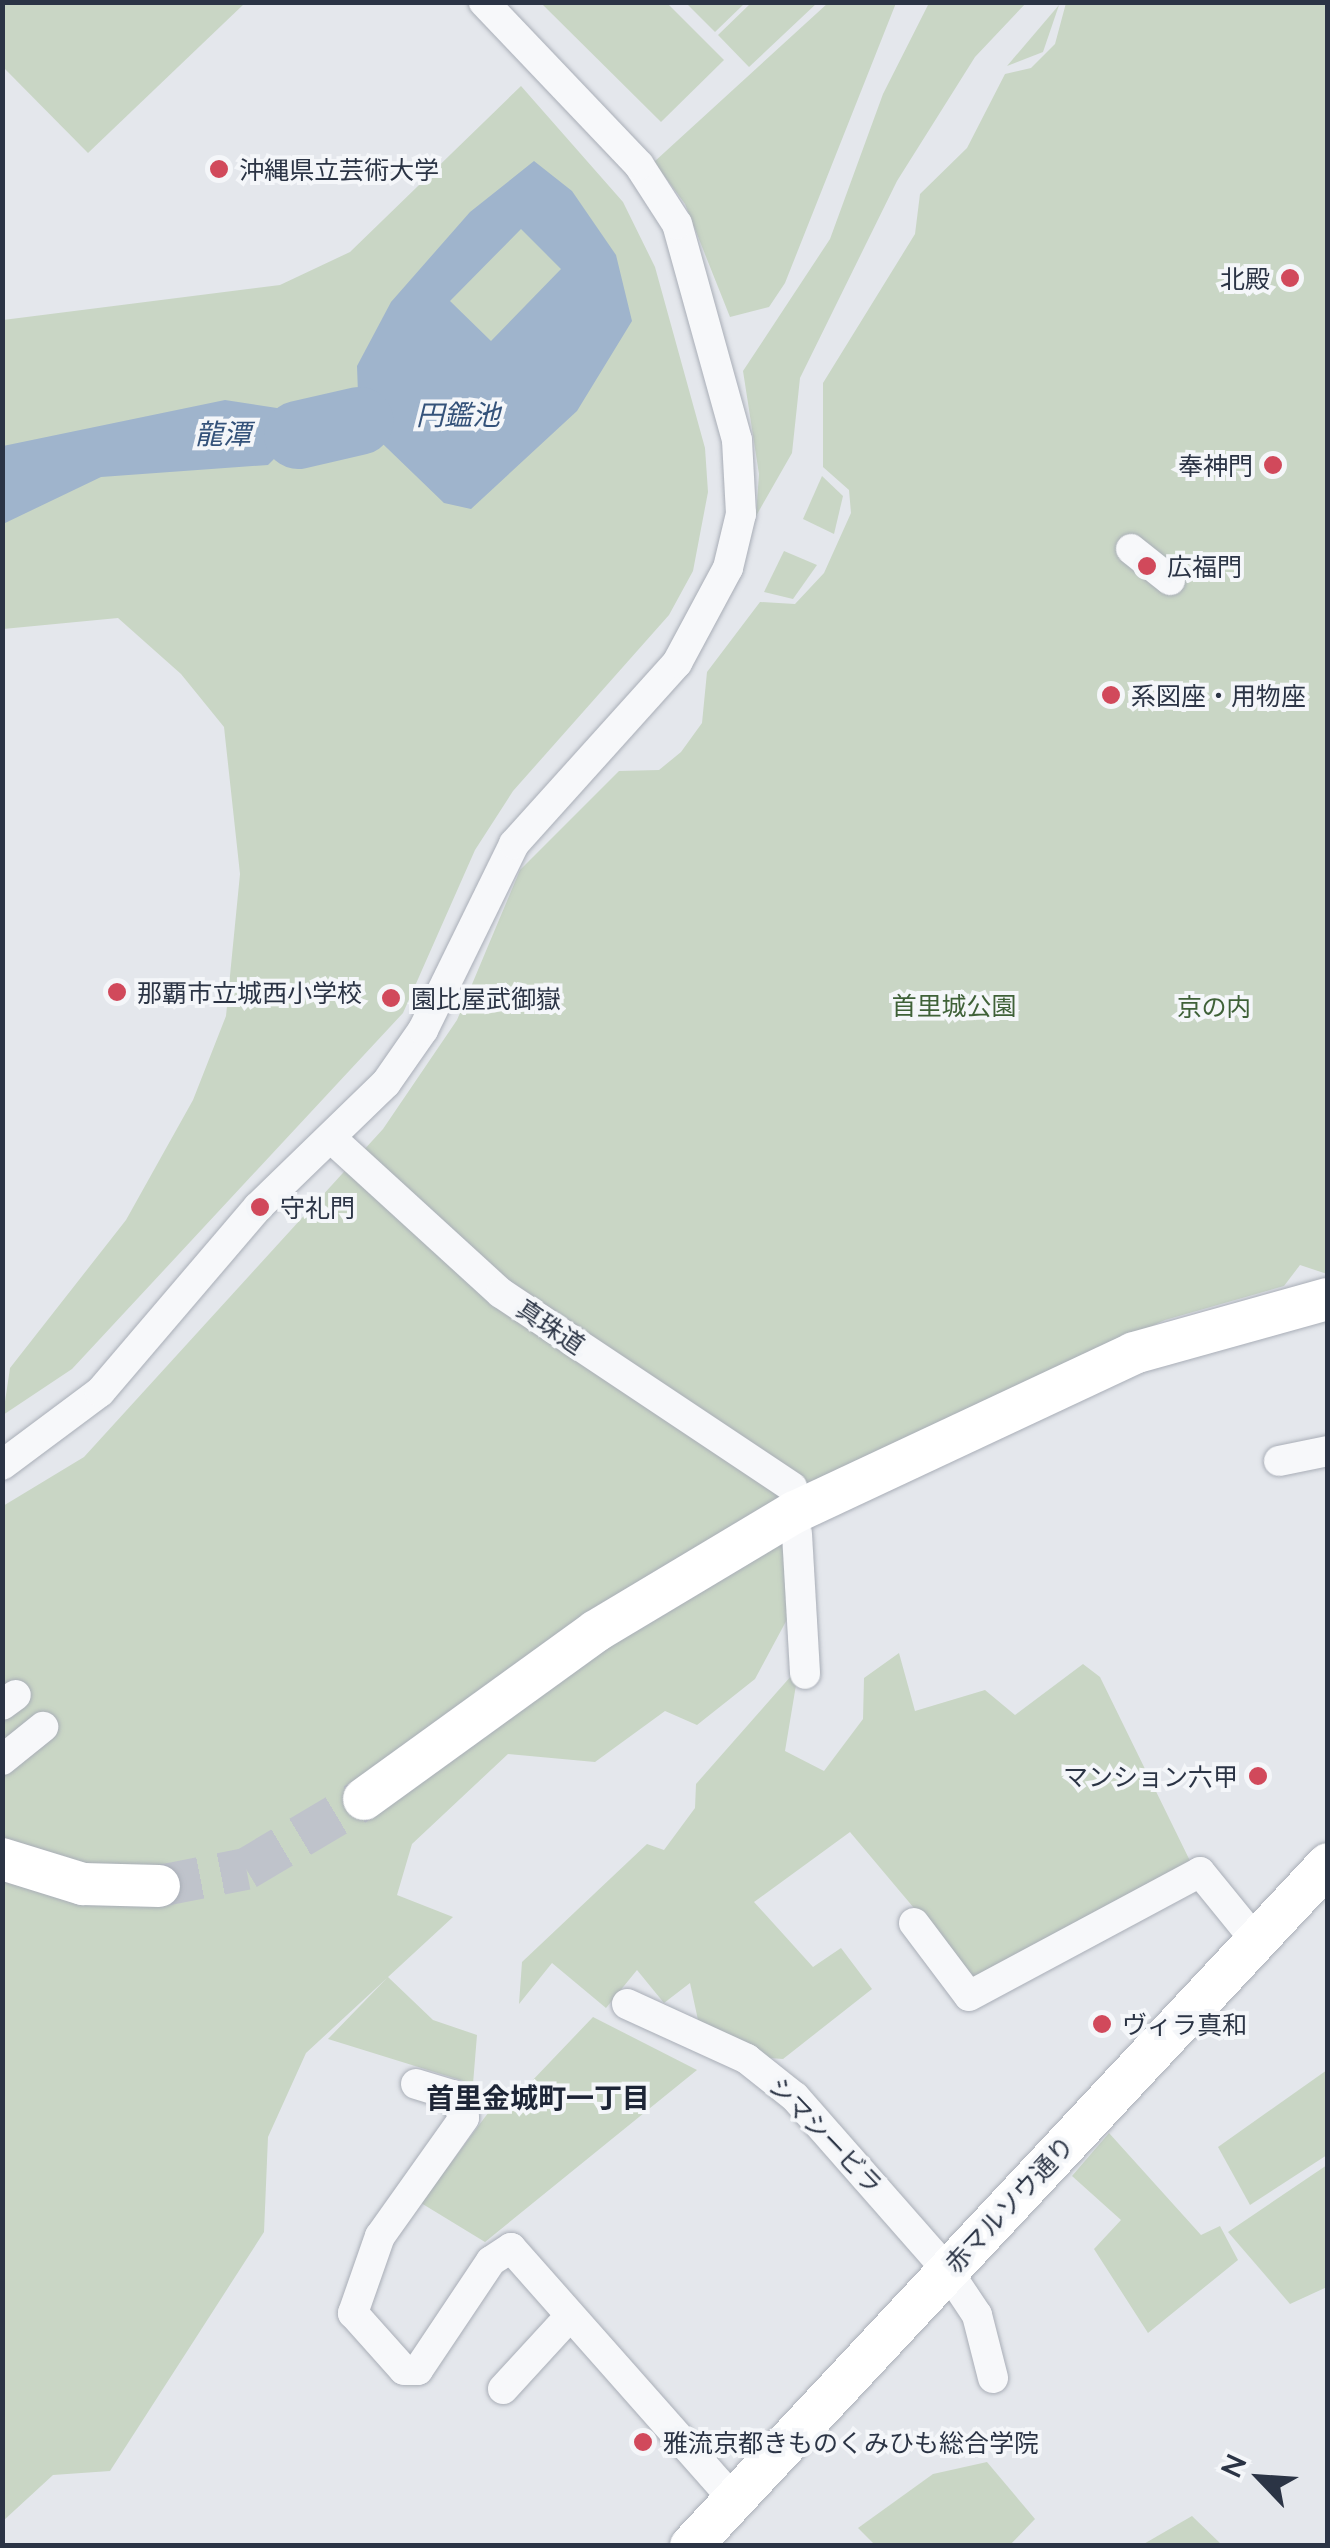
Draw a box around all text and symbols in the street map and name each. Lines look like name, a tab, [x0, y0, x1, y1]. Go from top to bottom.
place label: 沖縄県立芸術大学	[239, 154, 439, 184]
marker: 沖縄県立芸術大学	[208, 158, 230, 180]
place label: 北殿	[1220, 263, 1270, 293]
marker: 北殿	[1279, 267, 1301, 289]
water label: 円鑑池	[416, 397, 500, 431]
water label: 龍潭	[195, 416, 251, 450]
place label: 奉神門	[1178, 450, 1253, 480]
marker: 奉神門	[1262, 454, 1284, 476]
place label: 広福門	[1167, 551, 1242, 581]
marker: 広福門	[1136, 555, 1158, 577]
place label: 系図座・用物座	[1131, 680, 1306, 710]
marker: 系図座・用物座	[1100, 684, 1122, 706]
place label: 那覇市立城西小学校	[137, 977, 362, 1007]
marker: 那覇市立城西小学校	[106, 981, 128, 1003]
place label: 園比屋武御嶽	[411, 983, 561, 1013]
marker: 園比屋武御嶽	[380, 987, 402, 1009]
park label: 首里城公園	[892, 990, 1016, 1020]
park label: 京の内	[1177, 991, 1251, 1021]
place label: 守礼門	[280, 1192, 355, 1222]
marker: 守礼門	[249, 1196, 271, 1218]
street label: 真珠道	[512, 1293, 590, 1359]
place label: マンション六甲	[1063, 1761, 1238, 1791]
marker: マンション六甲	[1247, 1765, 1269, 1787]
place label: ヴィラ真和	[1122, 2009, 1247, 2039]
marker: ヴィラ真和	[1091, 2013, 1113, 2035]
street label: シマシービラ	[763, 2071, 889, 2199]
district label: 首里金城町一丁目	[426, 2080, 650, 2114]
street label: 赤マルソウ通り	[938, 2130, 1080, 2278]
place label: 雅流京都きものくみひも総合学院	[663, 2427, 1038, 2457]
north arrow	[1210, 2428, 1310, 2528]
marker: 雅流京都きものくみひも総合学院	[632, 2431, 654, 2453]
text: N	[1213, 2448, 1253, 2482]

